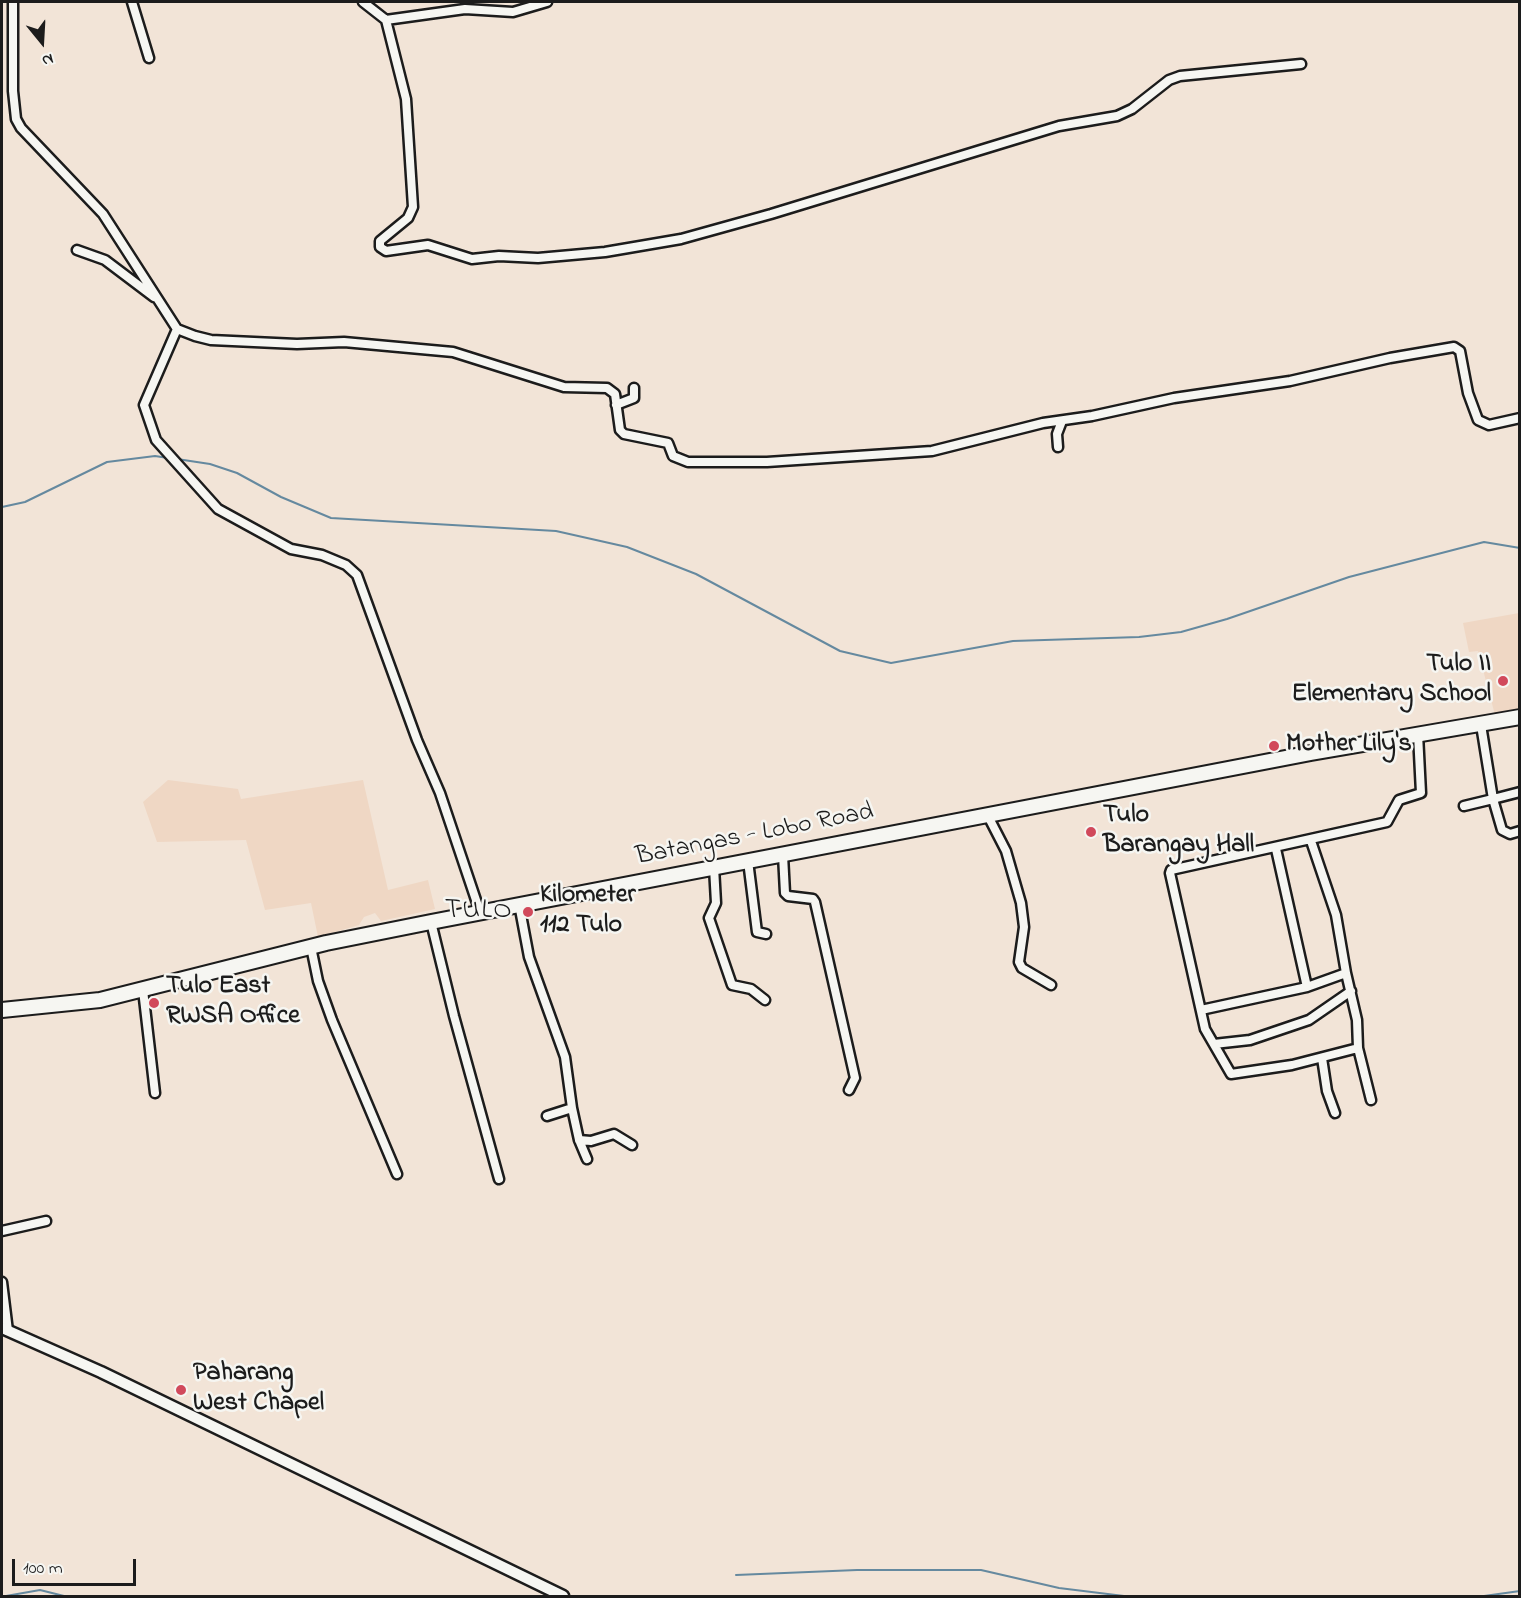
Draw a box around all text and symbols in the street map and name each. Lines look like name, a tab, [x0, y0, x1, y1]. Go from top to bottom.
north arrow	[12, 12, 72, 72]
text: N	[39, 46, 56, 72]
place label: Tulo II Elementary School	[1292, 650, 1491, 712]
marker: Tulo II Elementary School	[1496, 674, 1510, 688]
place label: Mother Lily's	[1286, 730, 1412, 762]
marker: Mother Lily's	[1267, 739, 1281, 753]
street label: Batangas - Lobo Road	[633, 798, 877, 874]
place label: Tulo Barangay Hall	[1103, 801, 1254, 862]
marker: Tulo Barangay Hall	[1084, 825, 1098, 839]
place label: Kilometer 112 Tulo	[540, 881, 635, 942]
district label: TULO	[445, 895, 513, 929]
marker: Kilometer 112 Tulo	[521, 905, 535, 919]
place label: Tulo East RWSA Office	[166, 972, 300, 1034]
marker: Tulo East RWSA Office	[147, 996, 161, 1010]
place label: Paharang West Chapel	[193, 1359, 324, 1420]
marker: Paharang West Chapel	[174, 1383, 188, 1397]
scale bar	[15, 1547, 140, 1585]
text: 100 m	[23, 1556, 63, 1582]

